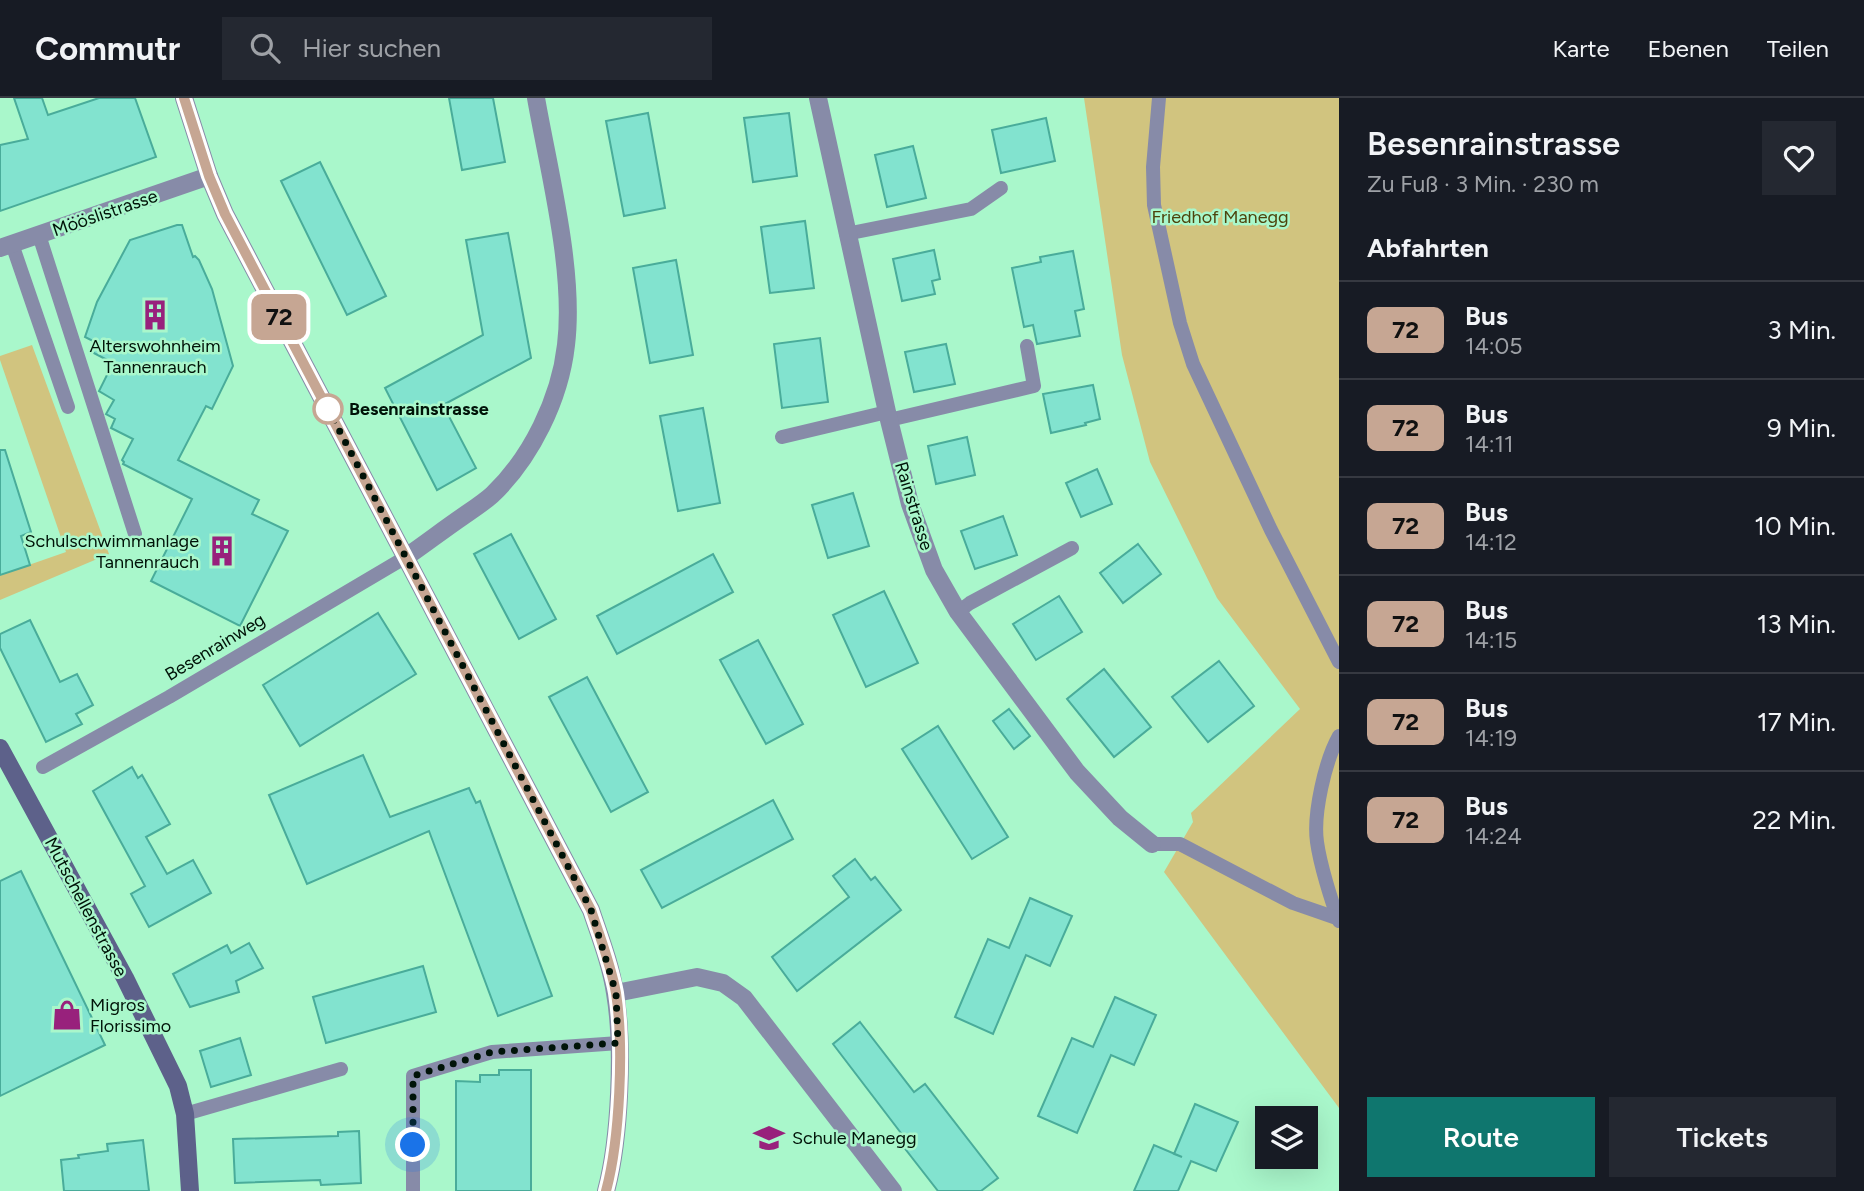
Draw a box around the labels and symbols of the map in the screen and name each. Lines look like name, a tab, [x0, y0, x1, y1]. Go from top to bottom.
street label: Mööslistrasse	[50, 185, 161, 241]
park label: Friedhof Manegg	[1151, 206, 1289, 228]
line badge: 72	[247, 294, 310, 340]
building icon: Alterswohnheim Tannenrauch	[138, 298, 172, 332]
place label: Alterswohnheim Tannenrauch	[89, 335, 221, 378]
marker: Besenrainstrasse	[313, 394, 343, 424]
place label: Besenrainstrasse	[349, 398, 489, 420]
street label: Rainstrasse	[890, 459, 938, 553]
place label: Schulschwimmanlage Tannenrauch	[24, 530, 199, 573]
building icon: Schulschwimmanlage Tannenrauch	[205, 534, 239, 568]
street label: Besenrainweg	[161, 609, 269, 685]
street label: Mutschellenstrasse	[40, 833, 132, 981]
place label: Migros Florissimo	[90, 994, 171, 1037]
shop icon: Migros Florissimo	[50, 998, 84, 1032]
school or university icon: Schule Manegg	[752, 1121, 786, 1155]
your location	[395, 1127, 430, 1162]
place label: Schule Manegg	[792, 1127, 917, 1149]

